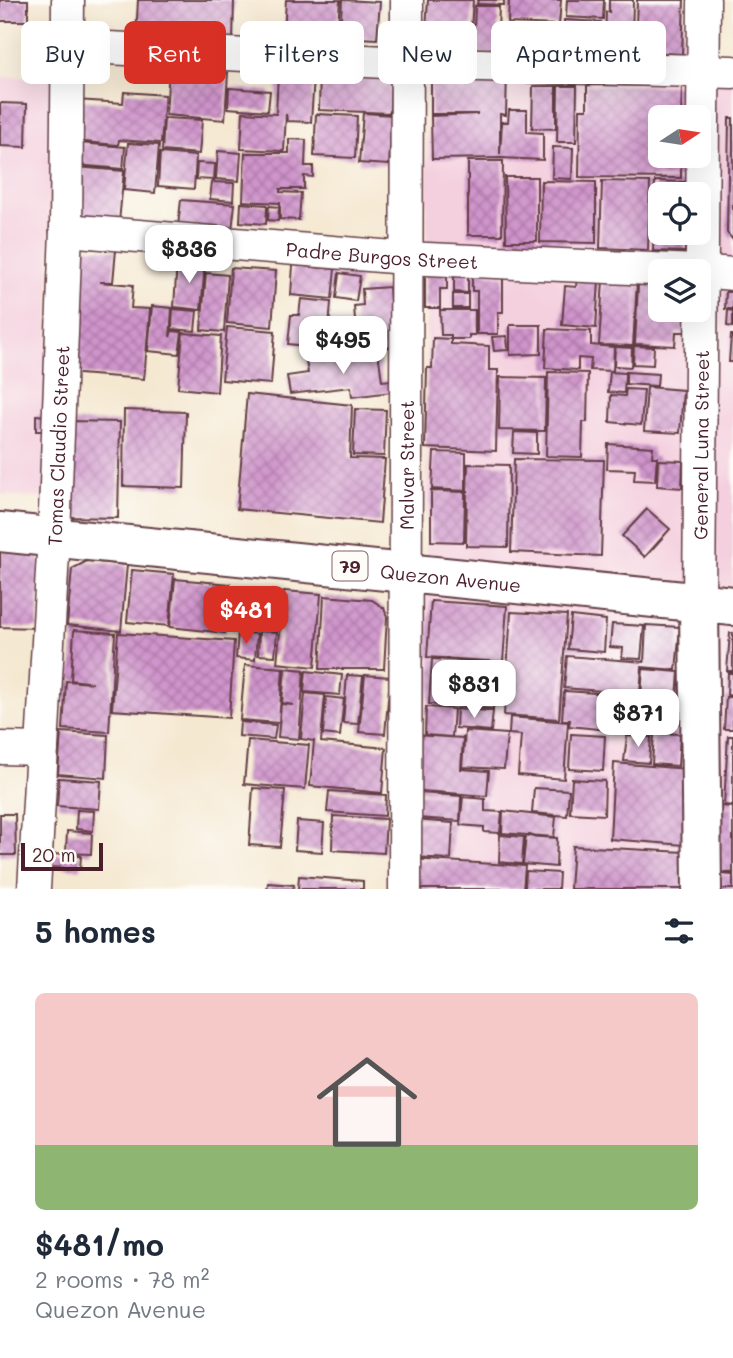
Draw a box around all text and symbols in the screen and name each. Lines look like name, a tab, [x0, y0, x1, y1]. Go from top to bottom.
chip: Buy	[21, 21, 110, 84]
chip: Rent	[124, 21, 226, 84]
chip: Filters	[240, 21, 364, 84]
chip: New	[378, 21, 477, 84]
chip: Apartment	[491, 21, 666, 84]
north arrow	[648, 105, 710, 168]
map controls	[648, 105, 711, 322]
button: locate	[648, 182, 711, 245]
pin: $836	[148, 226, 230, 285]
text: $836	[161, 233, 217, 263]
street label: Padre Burgos Street	[285, 236, 479, 274]
button: layers	[648, 259, 711, 322]
pin: $495	[302, 316, 384, 376]
text: $495	[315, 324, 371, 354]
street label: Tomas Claudio Street	[41, 345, 74, 547]
street label: General Luna Street	[687, 350, 714, 540]
street label: Malvar Street	[393, 400, 419, 530]
road number: 79	[332, 552, 368, 580]
street label: Quezon Avenue	[379, 558, 522, 597]
pin: $481	[205, 586, 287, 646]
text: $481	[219, 594, 273, 624]
pin: $831	[433, 660, 515, 720]
text: $831	[448, 668, 500, 698]
pin: $871	[597, 690, 679, 749]
text: $871	[612, 697, 664, 727]
scale bar	[21, 840, 103, 872]
text: 20 m	[32, 842, 76, 867]
text: 5 homes	[35, 911, 156, 951]
icon: filters	[660, 912, 698, 950]
icon: home	[304, 1039, 430, 1165]
text: $481/mo	[35, 1224, 164, 1264]
text: 2 rooms · 78 m²	[35, 1264, 209, 1294]
text: Quezon Avenue	[35, 1294, 206, 1324]

